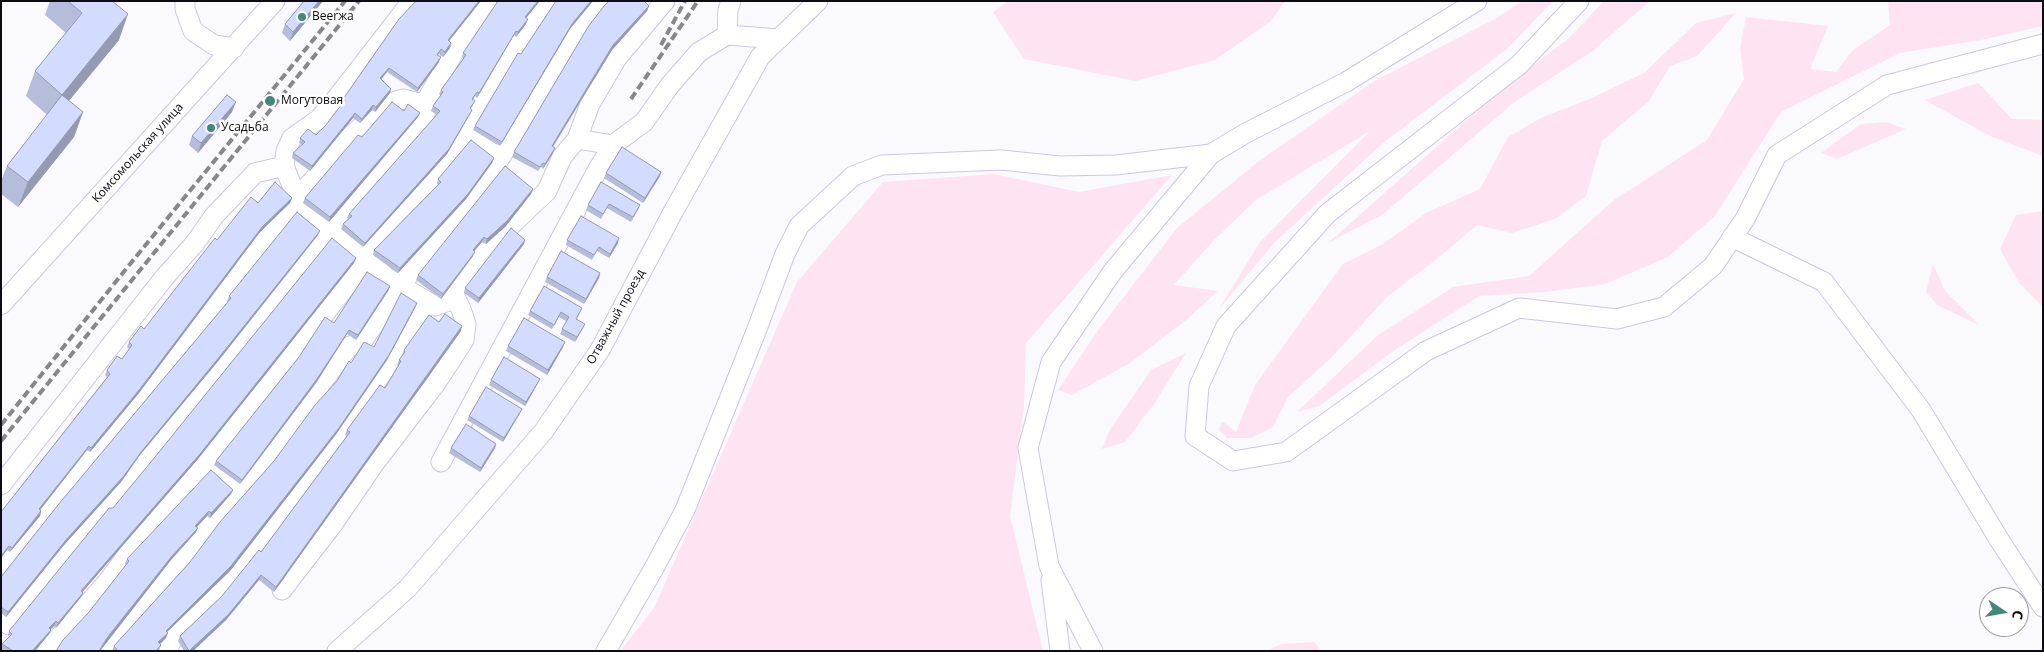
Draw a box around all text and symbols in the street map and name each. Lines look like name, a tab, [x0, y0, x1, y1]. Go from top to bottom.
place label: Beerжа	[312, 10, 354, 24]
marker: Beerжа	[296, 11, 308, 23]
marker: Могутовая	[263, 94, 277, 108]
place label: Могутовая	[281, 94, 343, 108]
street label: Комсомольская улица	[89, 100, 187, 206]
place label: Усадьба	[221, 121, 269, 135]
marker: Усадьба	[205, 122, 217, 134]
street label: Отважный проезд	[584, 267, 648, 367]
north arrow	[1979, 587, 2029, 637]
text: С	[2008, 609, 2028, 621]

